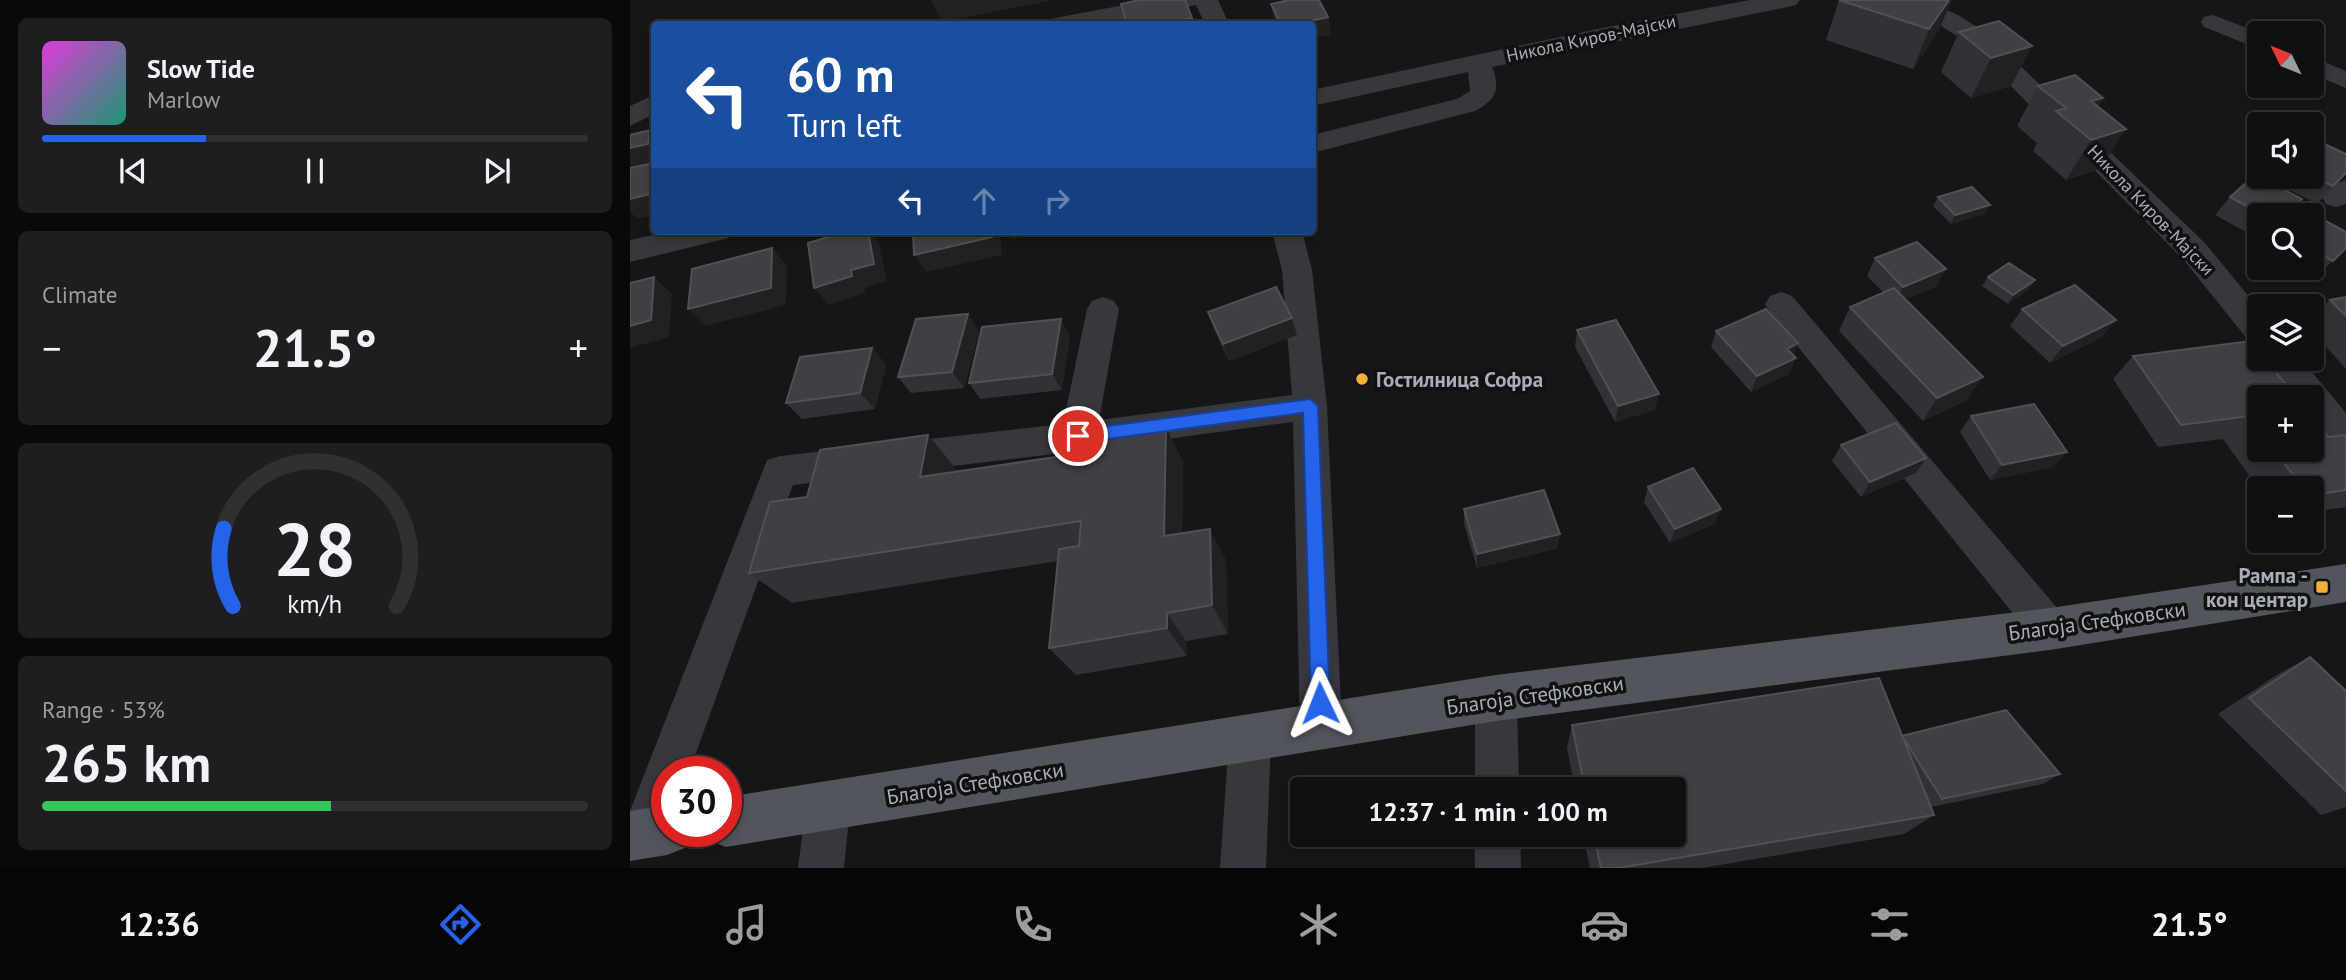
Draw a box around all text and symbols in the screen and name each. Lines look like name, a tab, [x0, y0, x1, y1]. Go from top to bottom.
street label: Никола Киров-Мајски	[1504, 9, 1678, 67]
north arrow	[2247, 21, 2324, 98]
map controls	[2247, 21, 2324, 553]
text: 60 m	[787, 42, 894, 106]
icon: left	[672, 49, 763, 140]
text: Slow Tide	[147, 52, 255, 85]
text: Marlow	[147, 85, 220, 114]
text: Turn left	[787, 104, 902, 146]
button: sound	[2247, 112, 2324, 189]
street label: Никола Киров-Мајски	[2083, 140, 2219, 280]
icon: previous	[114, 152, 152, 190]
icon: pause	[296, 152, 334, 190]
icon: next	[478, 152, 516, 190]
icon: left	[892, 182, 930, 220]
icon: ahead	[965, 182, 1003, 220]
icon: right	[1038, 182, 1076, 220]
button: search	[2247, 203, 2324, 280]
text: Climate	[42, 280, 117, 309]
button: layers	[2247, 294, 2324, 371]
text: 21.5°	[253, 314, 377, 381]
text: −	[42, 323, 61, 372]
text: +	[569, 323, 588, 372]
place label: Гостилница Софра	[1376, 366, 1543, 393]
marker: Гостилница Софра	[1354, 371, 1370, 387]
button: +	[2247, 385, 2324, 462]
pin	[1048, 406, 1108, 466]
icon: arrive	[1059, 417, 1097, 455]
button: −	[2247, 476, 2324, 553]
text: 28	[274, 503, 356, 597]
place label: Рампа - кон центар	[2206, 562, 2308, 613]
marker: Рампа - кон центар	[2314, 579, 2330, 595]
text: km/h	[288, 588, 342, 620]
street label: Благоја Стефковски	[2007, 595, 2187, 647]
position arrow	[1283, 666, 1357, 740]
street label: Благоја Стефковски	[1445, 669, 1625, 721]
text: Range · 53%	[42, 695, 165, 724]
text: 265 km	[42, 729, 211, 796]
speed limit sign: 30	[651, 756, 742, 847]
street label: Благоја Стефковски	[885, 756, 1065, 810]
text: 12:37 · 1 min · 100 m	[1368, 795, 1608, 828]
icon: directions	[436, 900, 485, 949]
icon: music	[722, 900, 771, 949]
icon: phone	[1008, 900, 1057, 949]
icon: climate	[1294, 900, 1343, 949]
icon: car	[1580, 900, 1629, 949]
icon: filters	[1865, 900, 1914, 949]
text: 12:36	[118, 903, 200, 945]
text: 21.5°	[2151, 903, 2228, 945]

